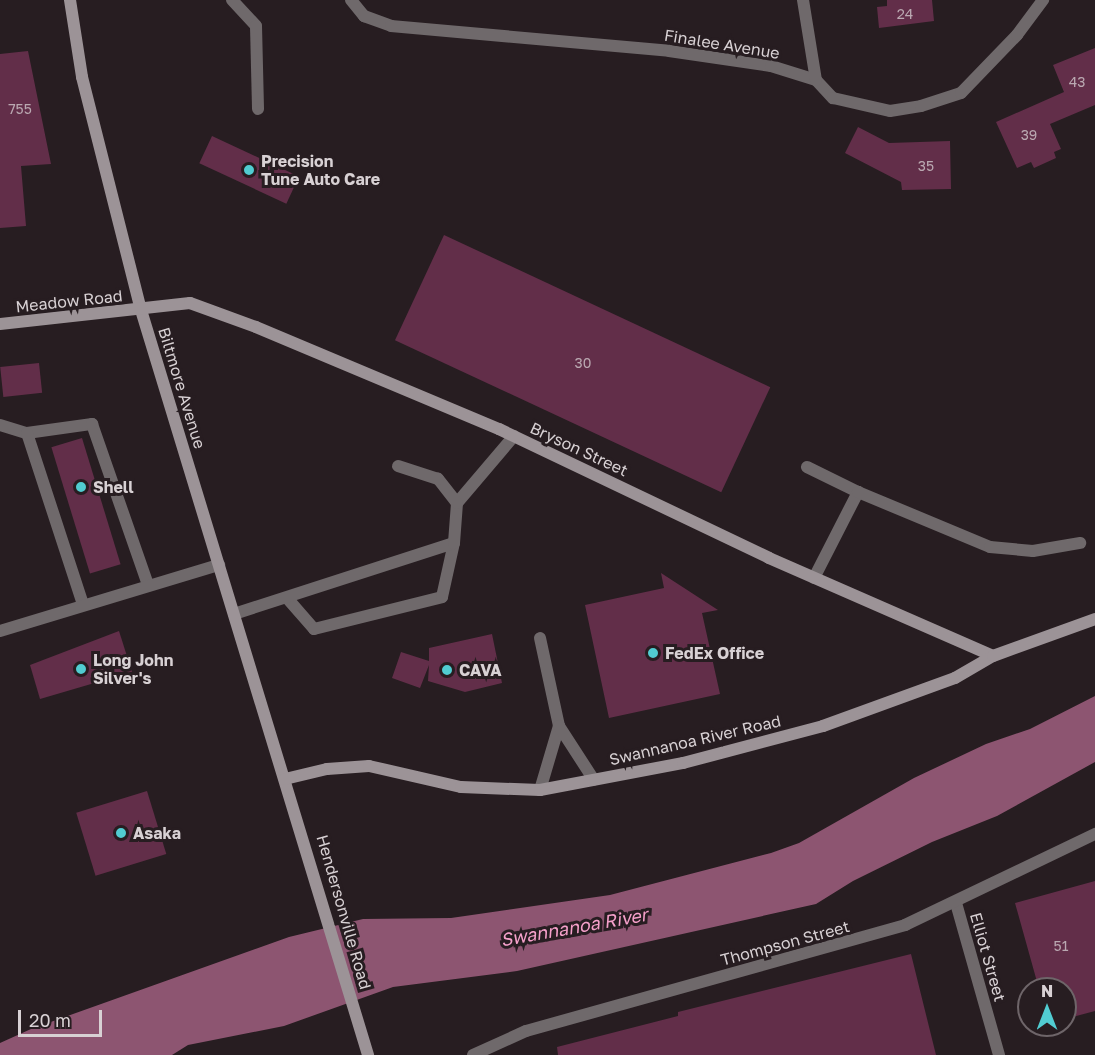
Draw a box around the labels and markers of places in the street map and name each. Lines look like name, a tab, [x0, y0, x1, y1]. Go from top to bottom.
place label: Precision Tune Auto Care	[261, 151, 380, 189]
marker: Precision Tune Auto Care	[242, 163, 256, 177]
place label: Shell	[93, 477, 134, 497]
marker: Shell	[74, 480, 88, 494]
place label: FedEx Office	[665, 643, 764, 663]
marker: FedEx Office	[646, 646, 660, 660]
place label: Long John Silver's	[93, 650, 173, 688]
place label: CAVA	[459, 660, 502, 680]
marker: Long John Silver's	[74, 662, 88, 676]
marker: CAVA	[440, 663, 454, 677]
place label: Asaka	[133, 823, 181, 843]
marker: Asaka	[114, 826, 128, 840]

